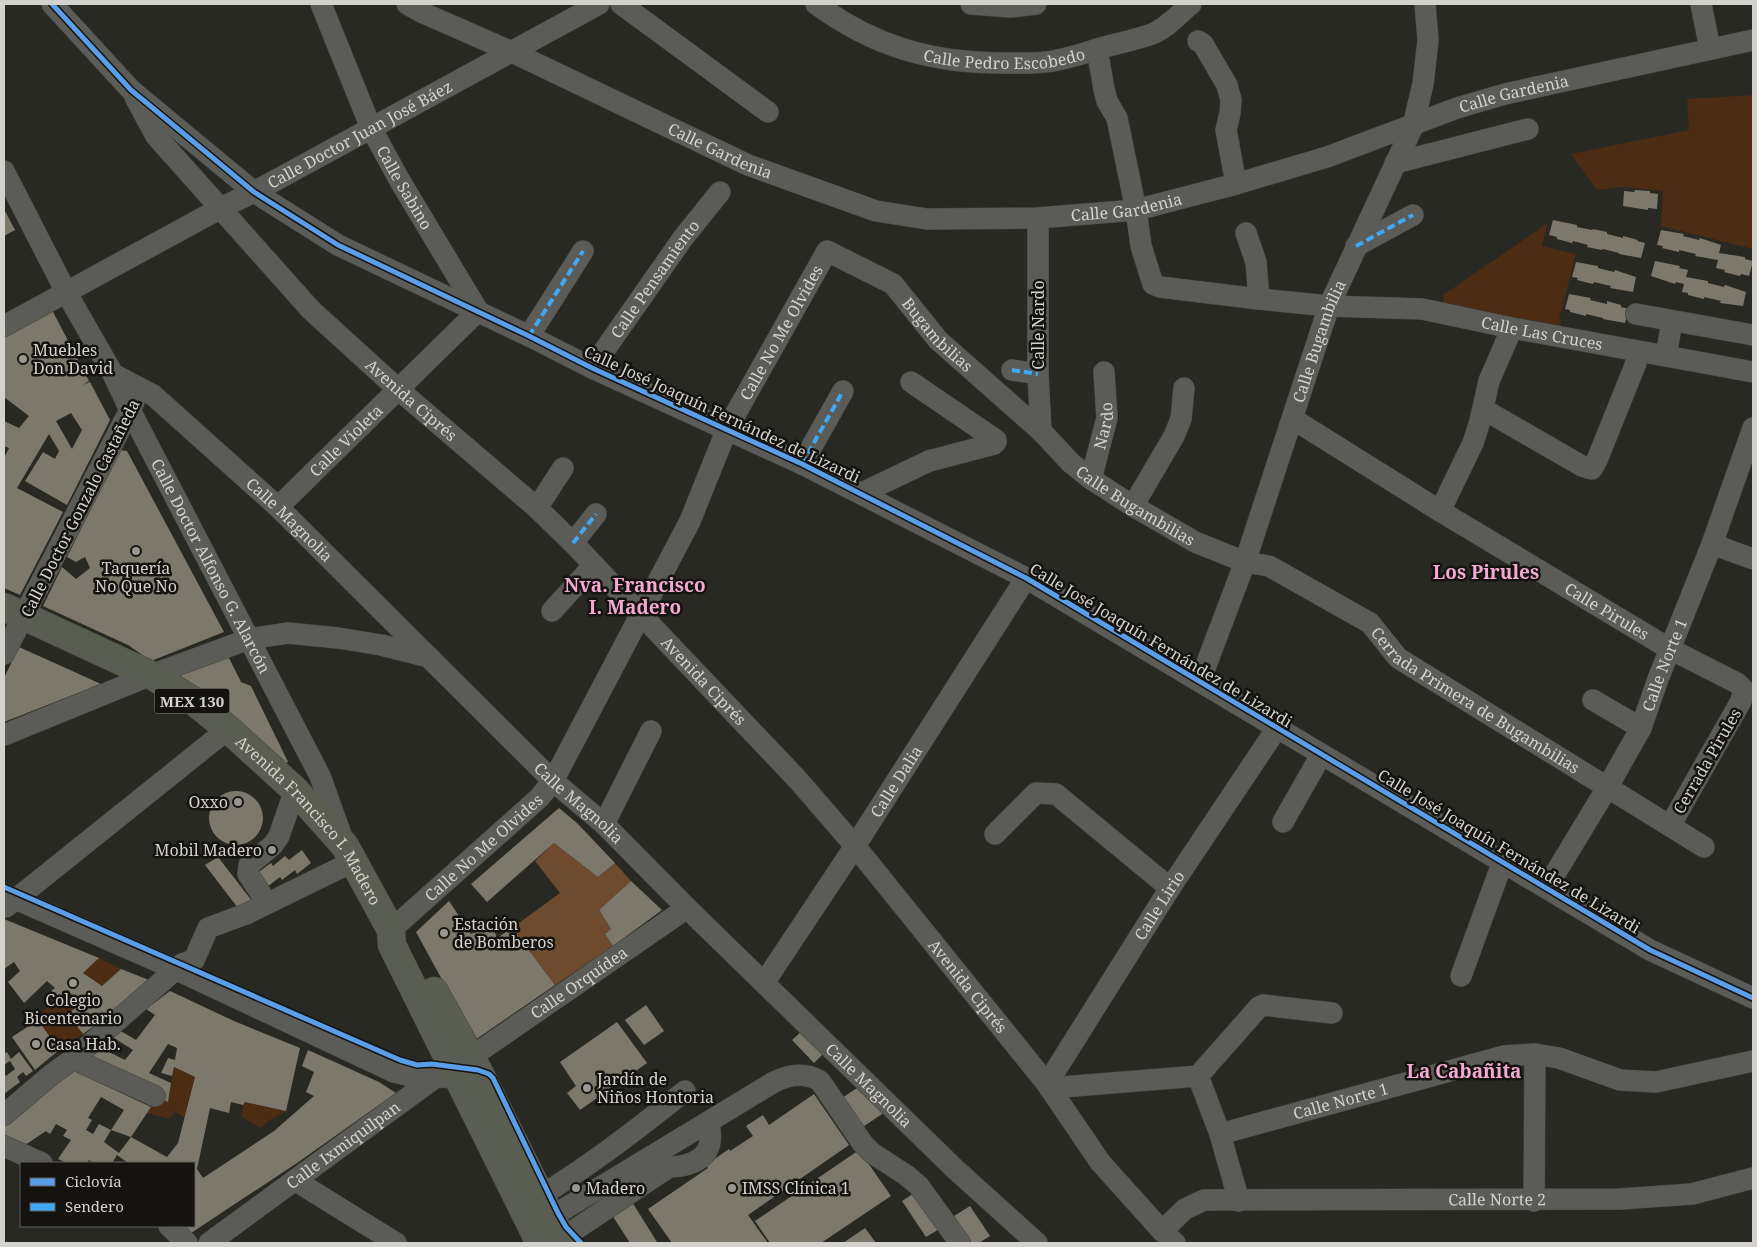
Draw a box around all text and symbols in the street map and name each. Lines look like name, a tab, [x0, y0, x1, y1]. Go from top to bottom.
street label: Calle Pedro Escobedo	[921, 43, 1087, 74]
street label: Calle Gardenia	[1456, 69, 1571, 118]
street label: Calle Doctor Juan José Báez	[263, 75, 456, 194]
street label: Calle Gardenia	[664, 117, 775, 184]
street label: Calle Sabino	[372, 142, 438, 234]
street label: Calle Gardenia	[1070, 188, 1184, 226]
street label: Calle Pensamiento	[605, 215, 704, 342]
street label: Calle No Me Olvides	[734, 261, 828, 404]
street label: Calle Bugambilia	[1287, 276, 1351, 406]
street label: Calle Nardo	[1027, 280, 1049, 370]
street label: Bugambilias	[897, 293, 978, 377]
street label: Calle Las Cruces	[1479, 311, 1604, 355]
place label: Muebles Don David	[33, 339, 113, 379]
street label: Calle José Joaquín Fernández de Lizardi	[580, 340, 864, 488]
marker: Muebles Don David	[17, 353, 29, 365]
street label: Avenida Ciprés	[361, 354, 462, 446]
street label: Calle Doctor Gonzalo Castañeda	[15, 395, 145, 621]
street label: Calle Violeta	[304, 399, 387, 482]
street label: Nardo	[1088, 401, 1118, 452]
street label: Calle Doctor Alfonso G. Alarcón	[146, 455, 276, 677]
street label: Calle Bugambilias	[1071, 460, 1199, 551]
street label: Calle Magnolia	[241, 472, 338, 567]
marker: Taquería No Que No	[130, 545, 142, 557]
place label: Taquería No Que No	[95, 557, 177, 597]
street label: Calle José Joaquín Fernández de Lizardi	[1026, 558, 1296, 732]
district label: Los Pirules	[1433, 559, 1539, 585]
district label: Nva. Francisco I. Madero	[564, 572, 706, 620]
street label: Calle Pirules	[1561, 577, 1653, 645]
street label: Calle Norte 1	[1637, 615, 1692, 714]
street label: Cerrada Primera de Bugambilias	[1366, 622, 1584, 779]
street label: Avenida Ciprés	[656, 632, 751, 730]
road number: MEX 130	[154, 688, 230, 714]
street label: Cerrada Pirules	[1668, 704, 1746, 818]
street label: Avenida Francisco I. Madero	[231, 730, 386, 909]
street label: Calle Dalia	[865, 741, 927, 822]
street label: Calle Magnolia	[529, 757, 628, 848]
street label: Calle José Joaquín Fernández de Lizardi	[1374, 764, 1644, 938]
street label: Calle No Me Olvides	[420, 789, 547, 906]
place label: Oxxo	[188, 791, 228, 813]
marker: Oxxo	[232, 796, 244, 808]
place label: Mobil Madero	[155, 839, 262, 861]
marker: Mobil Madero	[266, 844, 278, 856]
street label: Calle Lirio	[1129, 866, 1190, 944]
place label: Estación de Bomberos	[454, 913, 554, 953]
marker: Estación de Bomberos	[438, 927, 450, 939]
street label: Avenida Ciprés	[923, 935, 1013, 1038]
street label: Calle Orquídea	[526, 941, 632, 1024]
marker: Colegio Bicentenario	[67, 977, 79, 989]
place label: Colegio Bicentenario	[24, 989, 122, 1029]
place label: Casa Hab.	[46, 1033, 121, 1055]
marker: Casa Hab.	[30, 1038, 42, 1050]
street label: Calle Magnolia	[821, 1038, 917, 1132]
district label: La Cabañita	[1406, 1058, 1522, 1084]
place label: Jardín de Niños Hontoria	[596, 1068, 714, 1108]
street label: Calle Norte 1	[1290, 1077, 1391, 1124]
marker: Jardín de Niños Hontoria	[581, 1082, 593, 1094]
street label: Calle Ixmiquilpan	[282, 1096, 404, 1194]
legend	[20, 1162, 195, 1227]
text: Ciclovía	[65, 1171, 122, 1191]
place label: Madero	[586, 1177, 645, 1199]
place label: IMSS Clínica 1	[742, 1177, 850, 1199]
marker: Madero	[570, 1182, 582, 1194]
marker: IMSS Clínica 1	[726, 1182, 738, 1194]
street label: Calle Norte 2	[1448, 1188, 1546, 1210]
text: Sendero	[65, 1196, 124, 1216]

